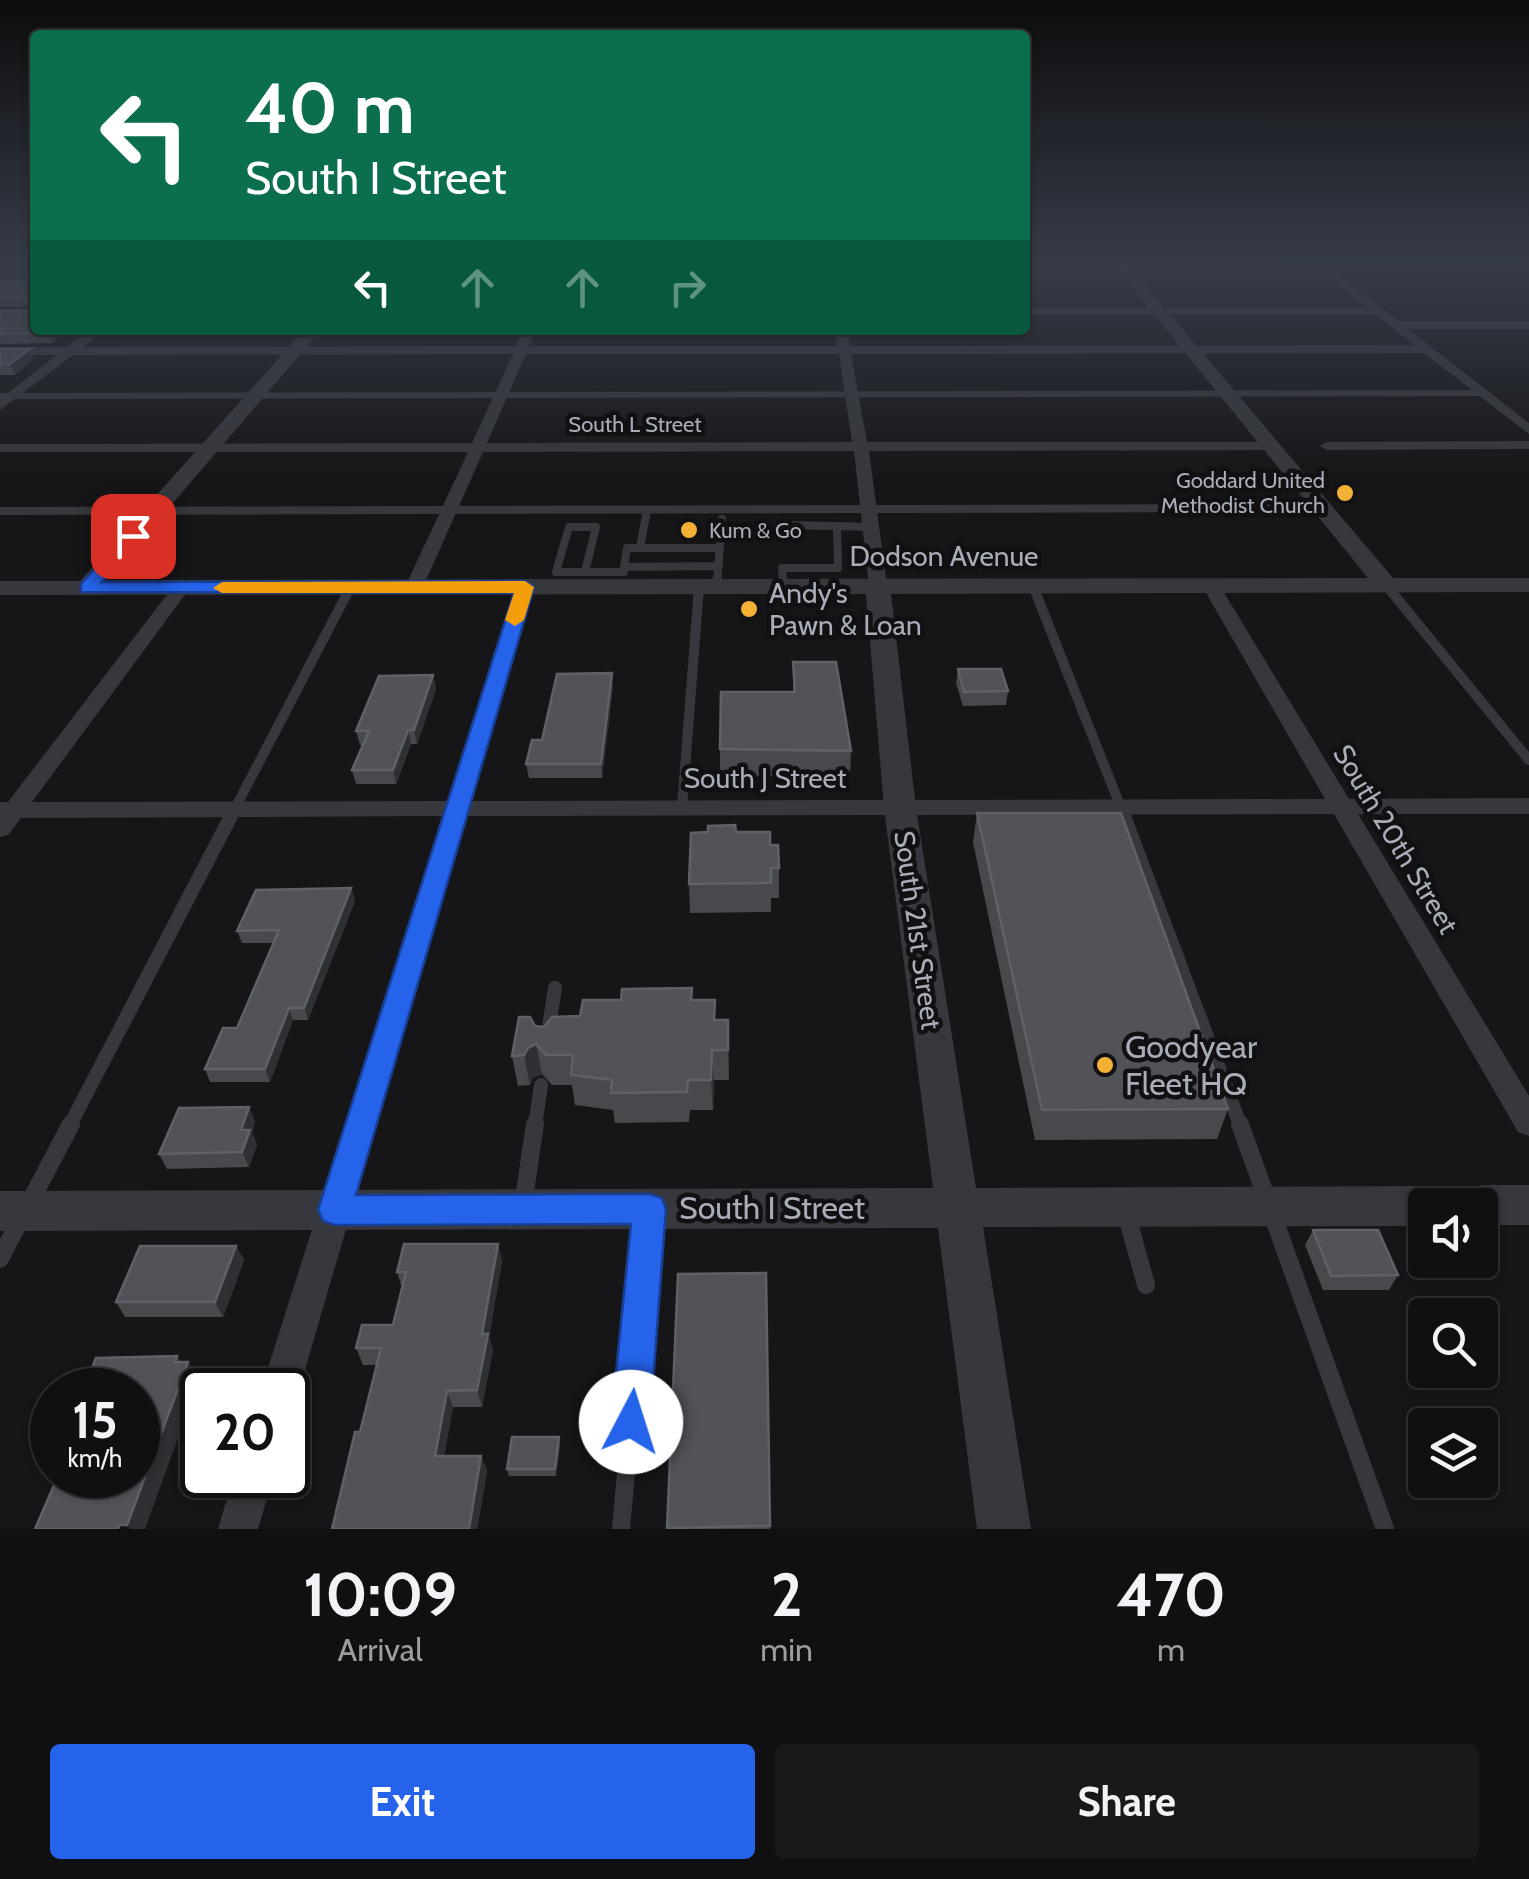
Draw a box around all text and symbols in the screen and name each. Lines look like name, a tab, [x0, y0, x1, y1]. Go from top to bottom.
text: 40 m	[245, 65, 414, 151]
icon: left	[80, 70, 210, 200]
text: South I Street	[245, 151, 507, 205]
icon: left	[345, 260, 400, 315]
icon: ahead	[450, 260, 505, 315]
icon: ahead	[555, 260, 610, 315]
icon: right	[660, 260, 715, 315]
street label: South L Street	[568, 411, 702, 438]
place label: Goddard United Methodist Church	[1161, 467, 1325, 519]
marker: Goddard United Methodist Church	[1334, 482, 1356, 504]
pin	[91, 494, 176, 579]
icon: arrive	[106, 509, 161, 564]
place label: Kum & Go	[709, 517, 802, 544]
marker: Kum & Go	[678, 519, 700, 541]
street label: Dodson Avenue	[850, 539, 1038, 573]
place label: Andy's Pawn & Loan	[769, 576, 922, 642]
marker: Andy's Pawn & Loan	[738, 598, 760, 620]
street label: South 20th Street	[1326, 738, 1466, 940]
street label: South J Street	[684, 761, 846, 795]
street label: South 21st Street	[887, 828, 949, 1032]
place label: Goodyear Fleet HQ	[1125, 1027, 1258, 1103]
marker: Goodyear Fleet HQ	[1094, 1054, 1116, 1076]
street label: South I Street	[679, 1188, 865, 1227]
map controls	[1408, 1188, 1498, 1498]
button: sound	[1408, 1188, 1498, 1278]
button: search	[1408, 1298, 1498, 1388]
speed limit sign: 20	[180, 1368, 310, 1498]
position arrow	[579, 1370, 683, 1474]
text: 15	[72, 1390, 118, 1451]
button: layers	[1408, 1408, 1498, 1498]
text: km/h	[68, 1443, 122, 1473]
text: 10:09	[303, 1558, 457, 1631]
text: 2	[771, 1558, 802, 1631]
text: 470	[1116, 1558, 1226, 1631]
text: Arrival	[338, 1630, 423, 1669]
text: min	[760, 1630, 813, 1669]
text: m	[1157, 1630, 1185, 1669]
button: Exit	[50, 1744, 755, 1859]
button: Share	[775, 1744, 1479, 1859]

